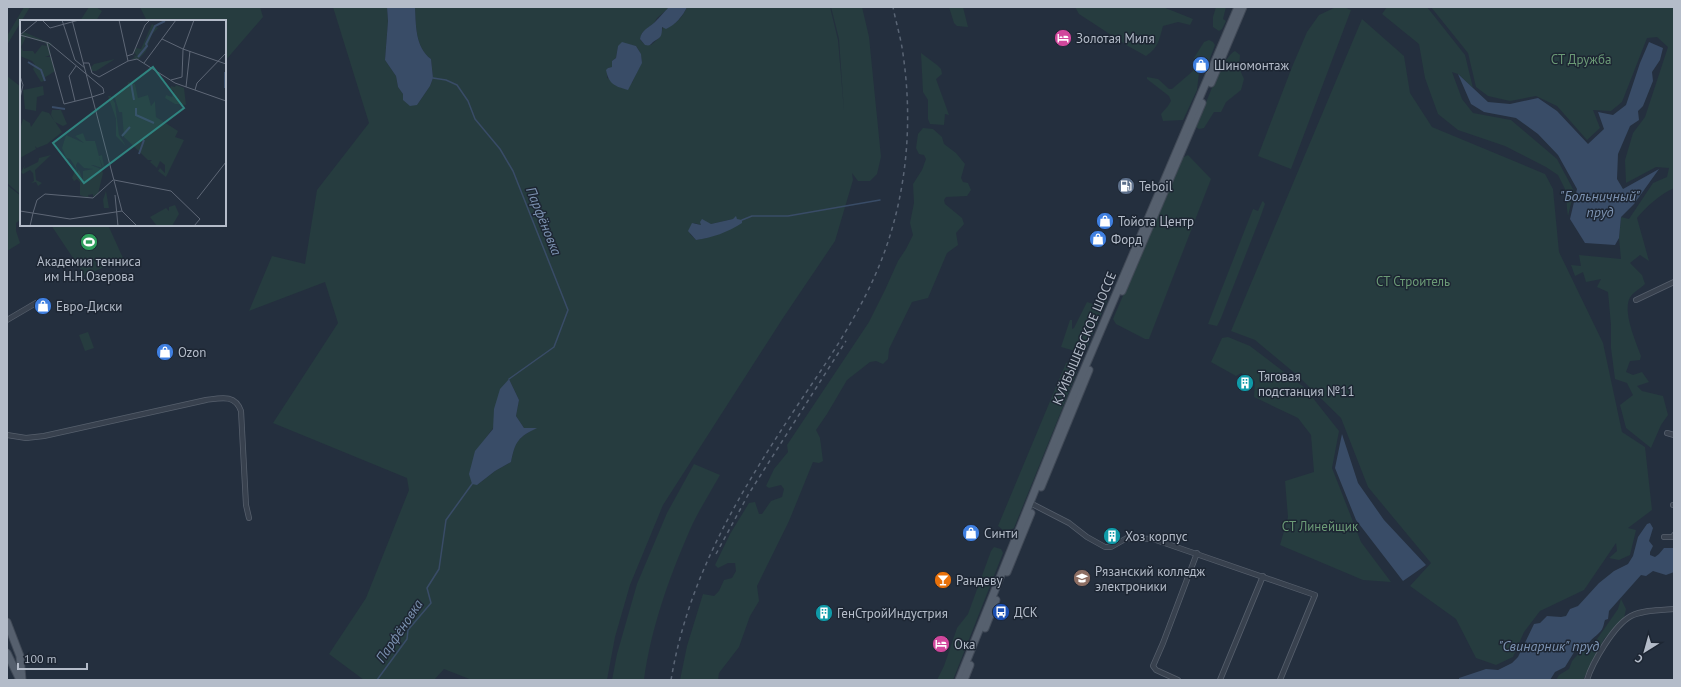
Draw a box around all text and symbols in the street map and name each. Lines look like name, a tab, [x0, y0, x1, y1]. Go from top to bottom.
inset map	[20, 20, 226, 226]
hotel icon: Золотая Миля	[1053, 28, 1073, 48]
place label: Золотая Миля	[1076, 30, 1155, 47]
park label: СТ Дружба	[1551, 51, 1611, 68]
shop icon: Шиномонтаж	[1191, 55, 1211, 75]
place label: Шиномонтаж	[1214, 57, 1289, 74]
fuel station icon: Teboil	[1116, 176, 1136, 196]
place label: Teboil	[1139, 178, 1173, 195]
water label: Парфёновка	[522, 184, 566, 258]
water label: "Больничный" пруд	[1560, 187, 1641, 221]
shop icon: Тойота Центр	[1095, 211, 1115, 231]
place label: Тойота Центр	[1118, 213, 1194, 230]
shop icon: Форд	[1088, 229, 1108, 249]
place label: Форд	[1111, 231, 1142, 248]
sports icon: Академия тенниса им Н.Н.Озерова	[79, 232, 99, 252]
place label: Академия тенниса им Н.Н.Озерова	[37, 253, 141, 285]
street label: КУЙБЫШЕВСКОЕ ШОССЕ	[1049, 269, 1120, 407]
park label: СТ Строитель	[1376, 273, 1450, 290]
shop icon: Евро-Диски	[33, 296, 53, 316]
place label: Евро-Диски	[56, 298, 122, 315]
shop icon: Ozon	[155, 342, 175, 362]
place label: Ozon	[178, 344, 206, 361]
place label: Тяговая подстанция №11	[1258, 368, 1355, 400]
building icon: Тяговая подстанция №11	[1235, 373, 1255, 393]
park label: СТ Линейщик	[1282, 518, 1359, 535]
shop icon: Синти	[961, 523, 981, 543]
place label: Синти	[984, 525, 1018, 542]
building icon: Хоз корпус	[1102, 526, 1122, 546]
place label: Хоз корпус	[1125, 528, 1188, 545]
place label: Рязанский колледж электроники	[1095, 563, 1206, 595]
school or university icon: Рязанский колледж электроники	[1072, 568, 1092, 588]
bar icon: Рандеву	[933, 570, 953, 590]
place label: Рандеву	[956, 572, 1002, 589]
water label: Парфёновка	[371, 596, 427, 666]
bus stop icon: ДСК	[991, 602, 1011, 622]
building icon: ГенСтройИндустрия	[814, 603, 834, 623]
place label: ДСК	[1014, 604, 1038, 621]
place label: ГенСтройИндустрия	[837, 605, 948, 622]
north arrow	[1625, 631, 1665, 671]
hotel icon: Ока	[931, 634, 951, 654]
place label: Ока	[954, 636, 976, 653]
water label: "Свинарник" пруд	[1499, 637, 1599, 655]
scale bar	[18, 645, 87, 671]
text: 100 m	[24, 651, 57, 666]
text: С	[1632, 652, 1646, 666]

